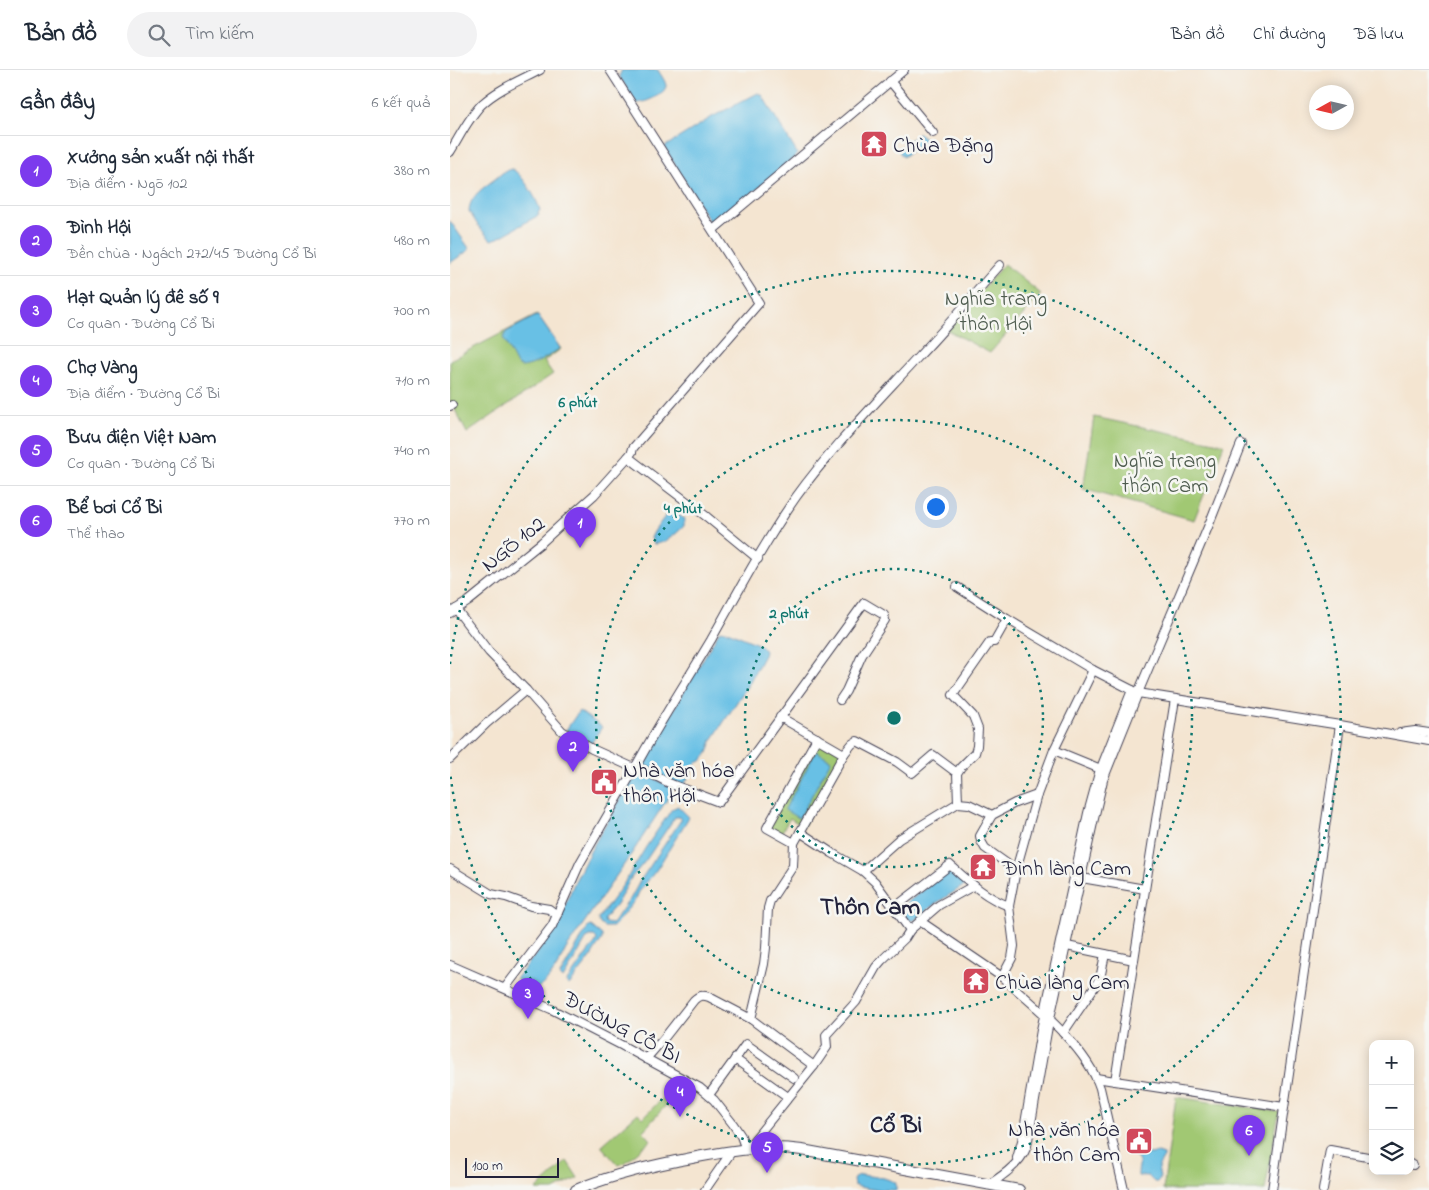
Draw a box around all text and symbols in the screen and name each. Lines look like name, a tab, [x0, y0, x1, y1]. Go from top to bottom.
search box	[127, 12, 477, 57]
text: Bản đồ	[25, 17, 97, 52]
icon: search	[145, 21, 173, 49]
text: Tìm kiếm	[185, 21, 254, 48]
text: Bản đồ	[1171, 22, 1225, 48]
text: Chỉ đường	[1253, 22, 1326, 48]
text: Đã lưu	[1354, 22, 1404, 48]
north arrow	[1309, 85, 1354, 130]
text: Gần đây	[20, 88, 95, 118]
text: 6 kết quả	[372, 91, 430, 115]
temple icon: Chùa Đặng	[859, 129, 889, 159]
place label: Chùa Đặng	[893, 131, 994, 164]
text: Xưởng sản xuất nội thất	[67, 145, 254, 172]
text: 1	[33, 159, 39, 183]
text: 380 m	[394, 159, 430, 183]
text: Địa điểm · Ngõ 102	[67, 172, 187, 196]
text: Đình Hội	[67, 215, 131, 242]
text: 2	[32, 229, 40, 253]
text: 480 m	[394, 229, 430, 253]
text: Đền chùa · Ngách 272/45 Đường Cổ Bi	[67, 242, 317, 266]
park label: Nghĩa trang thôn Hội	[945, 284, 1047, 341]
text: Hạt Quản lý đê số 9	[67, 285, 219, 312]
text: 3	[33, 299, 39, 323]
text: 700 m	[393, 299, 430, 323]
text: Cơ quan · Đường Cổ Bi	[67, 312, 215, 336]
text: Chợ Vàng	[67, 355, 138, 382]
text: 4	[33, 369, 39, 393]
text: 710 m	[395, 369, 430, 393]
text: Địa điểm · Đường Cổ Bi	[67, 382, 220, 406]
text: 6 phút	[558, 392, 598, 414]
text: Bưu điện Việt Nam	[67, 425, 216, 452]
text: 5	[31, 439, 41, 463]
text: 740 m	[393, 439, 430, 463]
park label: Nghĩa trang thôn Cam	[1114, 446, 1216, 503]
text: Cơ quan · Đường Cổ Bi	[67, 452, 215, 476]
your location	[923, 494, 949, 520]
text: Bể bơi Cổ Bi	[67, 495, 162, 522]
text: 4 phút	[663, 498, 703, 520]
pin: 1	[564, 507, 596, 548]
text: 6	[32, 509, 40, 533]
text: 770 m	[393, 509, 430, 533]
street label: NGÕ 102	[475, 509, 553, 581]
text: Thể thao	[67, 522, 125, 546]
text: 2 phút	[768, 603, 810, 625]
centre of rings	[885, 709, 903, 727]
pin: 2	[557, 731, 589, 772]
place label: Nhà văn hóa thôn Hội	[623, 756, 735, 813]
public building icon: Nhà văn hóa thôn Hội	[589, 767, 619, 797]
temple icon: Đình làng Cam	[968, 852, 998, 882]
place label: Đình làng Cam	[1001, 854, 1131, 887]
district label: Thôn Cam	[820, 891, 920, 926]
temple icon: Chùa làng Cam	[961, 966, 991, 996]
place label: Chùa làng Cam	[995, 968, 1130, 1001]
pin: 3	[512, 978, 544, 1019]
street label: ĐƯỜNG CỔ BI	[556, 984, 686, 1073]
map controls	[1369, 1040, 1414, 1175]
button: +	[1369, 1040, 1414, 1085]
pin: 4	[664, 1076, 696, 1117]
button: −	[1369, 1085, 1414, 1130]
district label: Cổ Bi	[870, 1109, 922, 1144]
place label: Nhà văn hóa thôn Cam	[1008, 1115, 1120, 1172]
pin: 6	[1233, 1115, 1265, 1156]
public building icon: Nhà văn hóa thôn Cam	[1124, 1126, 1154, 1156]
button: layers	[1369, 1130, 1414, 1175]
pin: 5	[751, 1132, 783, 1173]
scale bar	[465, 1155, 559, 1178]
text: 100 m	[472, 1156, 503, 1177]

